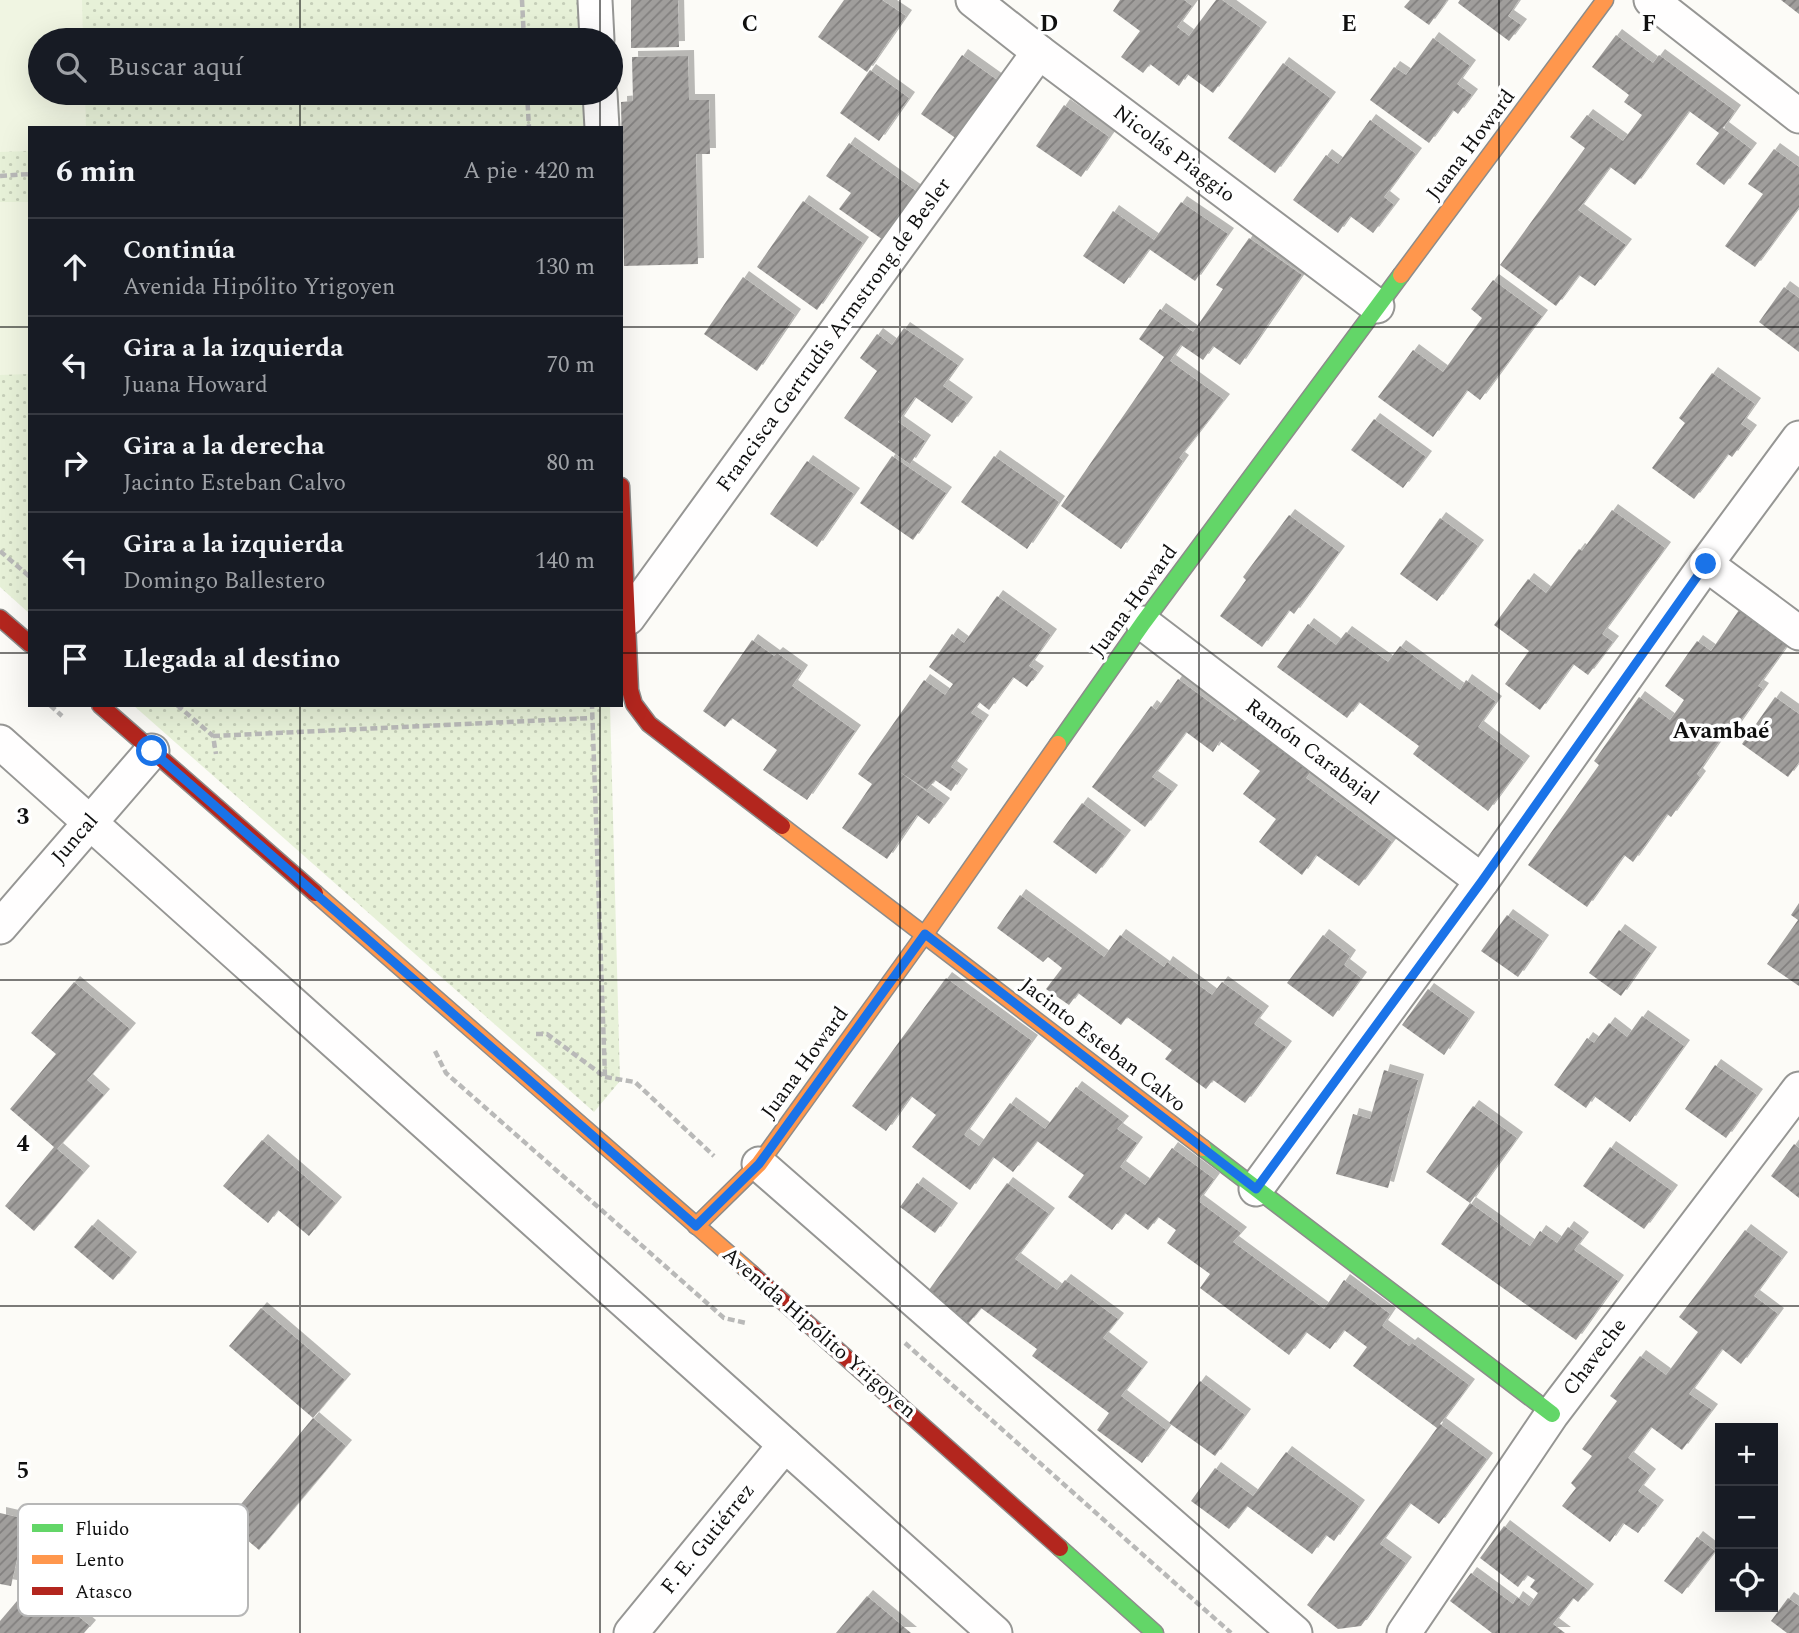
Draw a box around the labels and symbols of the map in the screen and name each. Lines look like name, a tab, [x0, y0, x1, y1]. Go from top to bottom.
text: C	[742, 7, 758, 42]
text: D	[1040, 7, 1058, 42]
text: E	[1341, 7, 1357, 42]
text: F	[1642, 7, 1656, 42]
street label: Juana Howard	[1418, 83, 1524, 207]
street label: Nicolás Piaggio	[1106, 97, 1242, 211]
street label: Francisca Gertrudis Armstrong de Besler	[709, 171, 959, 499]
street label: Juana Howard	[1082, 538, 1186, 664]
route end	[1690, 548, 1721, 579]
street label: Ramón Carabajal	[1238, 691, 1386, 813]
district label: Avambaé	[1673, 714, 1769, 749]
route start	[136, 735, 167, 766]
text: 3	[17, 800, 30, 835]
street label: Juncal	[44, 806, 106, 872]
street label: Jacinto Esteban Calvo	[1013, 970, 1193, 1120]
street label: Juana Howard	[753, 1000, 857, 1126]
text: 4	[17, 1127, 30, 1162]
street label: Avenida Hipólito Yrigoyen	[715, 1239, 923, 1427]
street label: Chaveche	[1555, 1311, 1635, 1403]
text: 5	[17, 1454, 29, 1489]
street label: F. E. Gutiérrez	[653, 1476, 763, 1602]
legend	[18, 1504, 248, 1616]
text: Fluido	[75, 1515, 129, 1544]
text: Lento	[75, 1546, 124, 1575]
text: Atasco	[75, 1578, 132, 1607]

